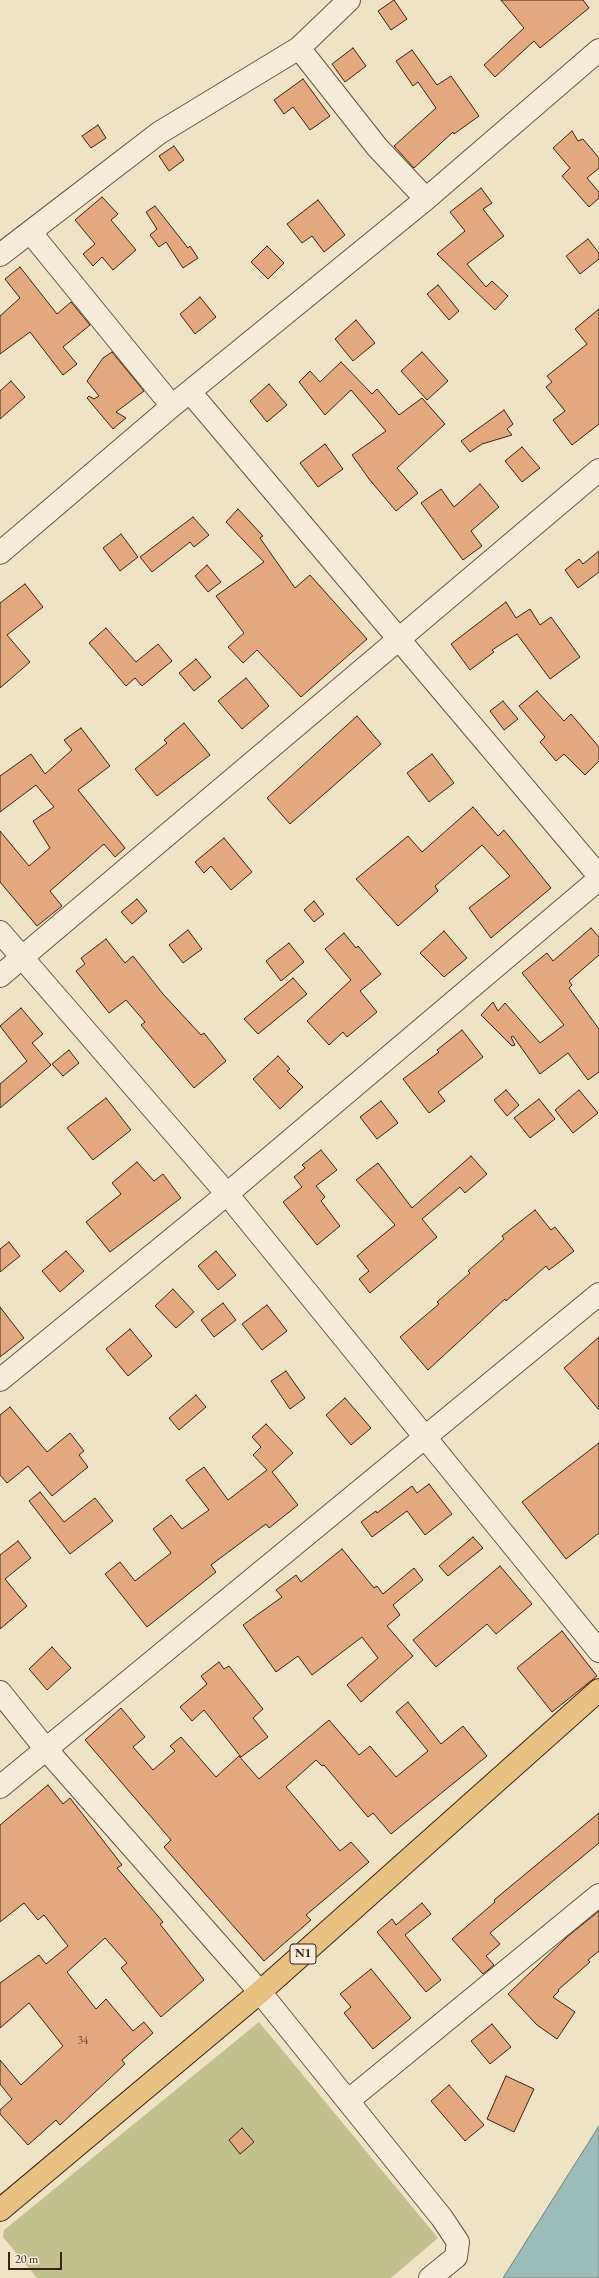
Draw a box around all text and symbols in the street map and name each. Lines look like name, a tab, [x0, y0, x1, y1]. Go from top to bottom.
road number: N1	[290, 1944, 316, 1964]
house number: 34	[78, 2034, 88, 2048]
scale bar	[10, 2244, 64, 2270]
text: 20 m	[15, 2251, 38, 2267]

